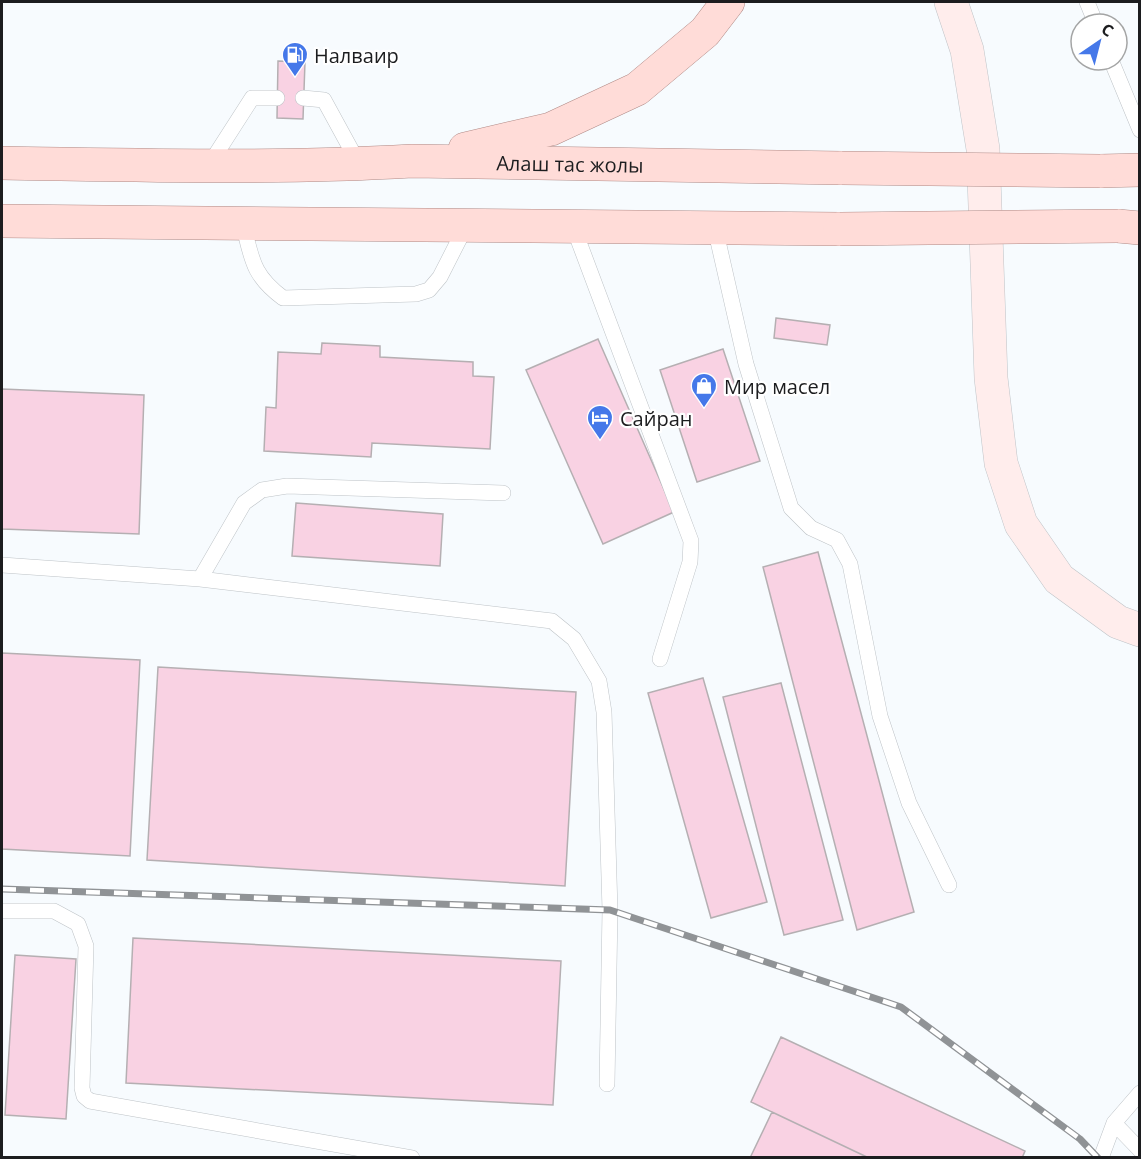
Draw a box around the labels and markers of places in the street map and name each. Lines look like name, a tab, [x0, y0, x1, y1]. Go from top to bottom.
fuel station icon: Налваир	[280, 40, 310, 78]
place label: Налваир	[314, 42, 399, 69]
shop icon: Мир масел	[689, 371, 719, 409]
place label: Мир масел	[724, 373, 830, 400]
hotel icon: Сайран	[585, 403, 615, 441]
place label: Сайран	[620, 405, 692, 432]

